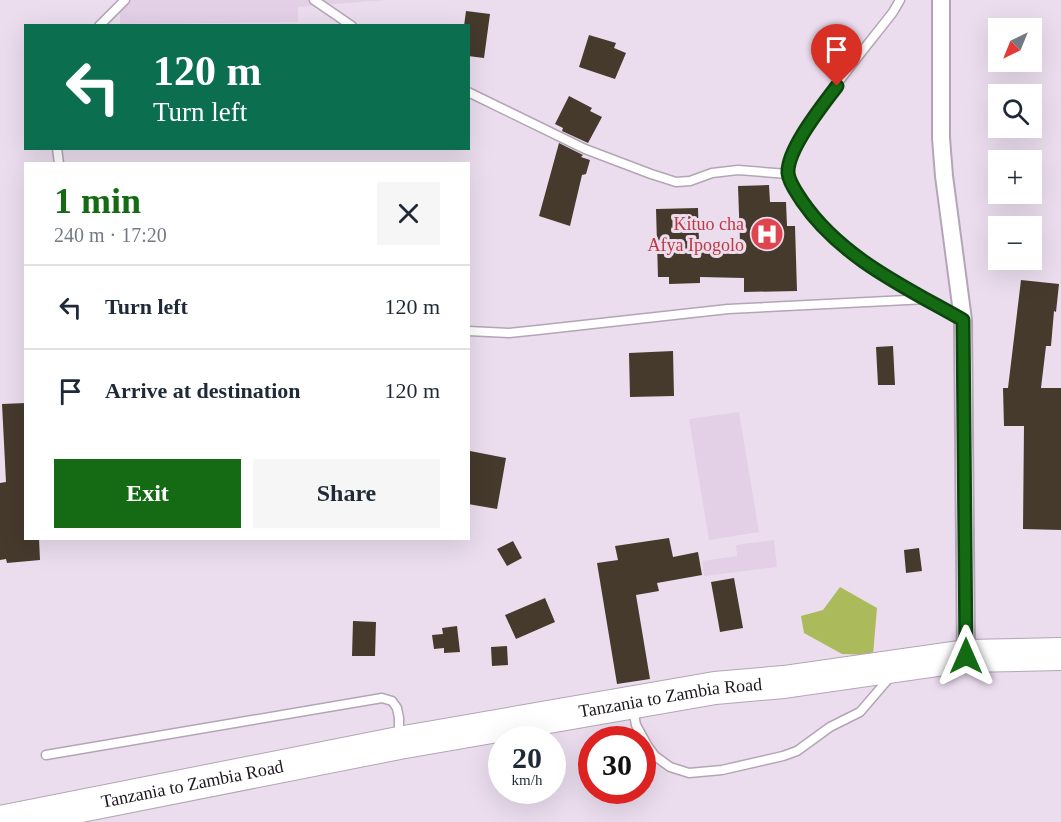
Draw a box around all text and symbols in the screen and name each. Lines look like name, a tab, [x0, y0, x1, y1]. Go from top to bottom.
north arrow	[988, 18, 1042, 72]
map controls	[988, 18, 1042, 270]
pin	[811, 24, 862, 86]
icon: arrive	[820, 33, 853, 66]
icon: left	[54, 48, 132, 126]
text: 120 m	[153, 48, 262, 94]
button: search	[988, 84, 1042, 138]
text: Turn left	[153, 97, 247, 127]
button: +	[988, 150, 1042, 204]
text: 1 min	[54, 181, 141, 221]
button: close	[377, 182, 440, 245]
place label: Kituo cha Afya Ipogolo	[648, 214, 744, 255]
hospital icon: Kituo cha Afya Ipogolo	[749, 216, 785, 252]
button: −	[988, 216, 1042, 270]
text: 240 m · 17:20	[54, 224, 167, 246]
icon: left	[54, 291, 87, 324]
text: Turn left	[105, 294, 188, 319]
text: 120 m	[384, 294, 440, 319]
icon: arrive	[54, 375, 87, 408]
text: Arrive at destination	[105, 378, 301, 403]
text: 120 m	[384, 378, 440, 403]
button: Exit	[54, 459, 241, 528]
button: Share	[253, 459, 440, 528]
position arrow	[934, 624, 998, 688]
street label: Tanzania to Zambia Road	[577, 674, 763, 722]
speed limit sign: 30	[578, 726, 656, 804]
text: 20	[512, 741, 542, 774]
street label: Tanzania to Zambia Road	[99, 756, 285, 812]
text: km/h	[512, 772, 542, 788]

